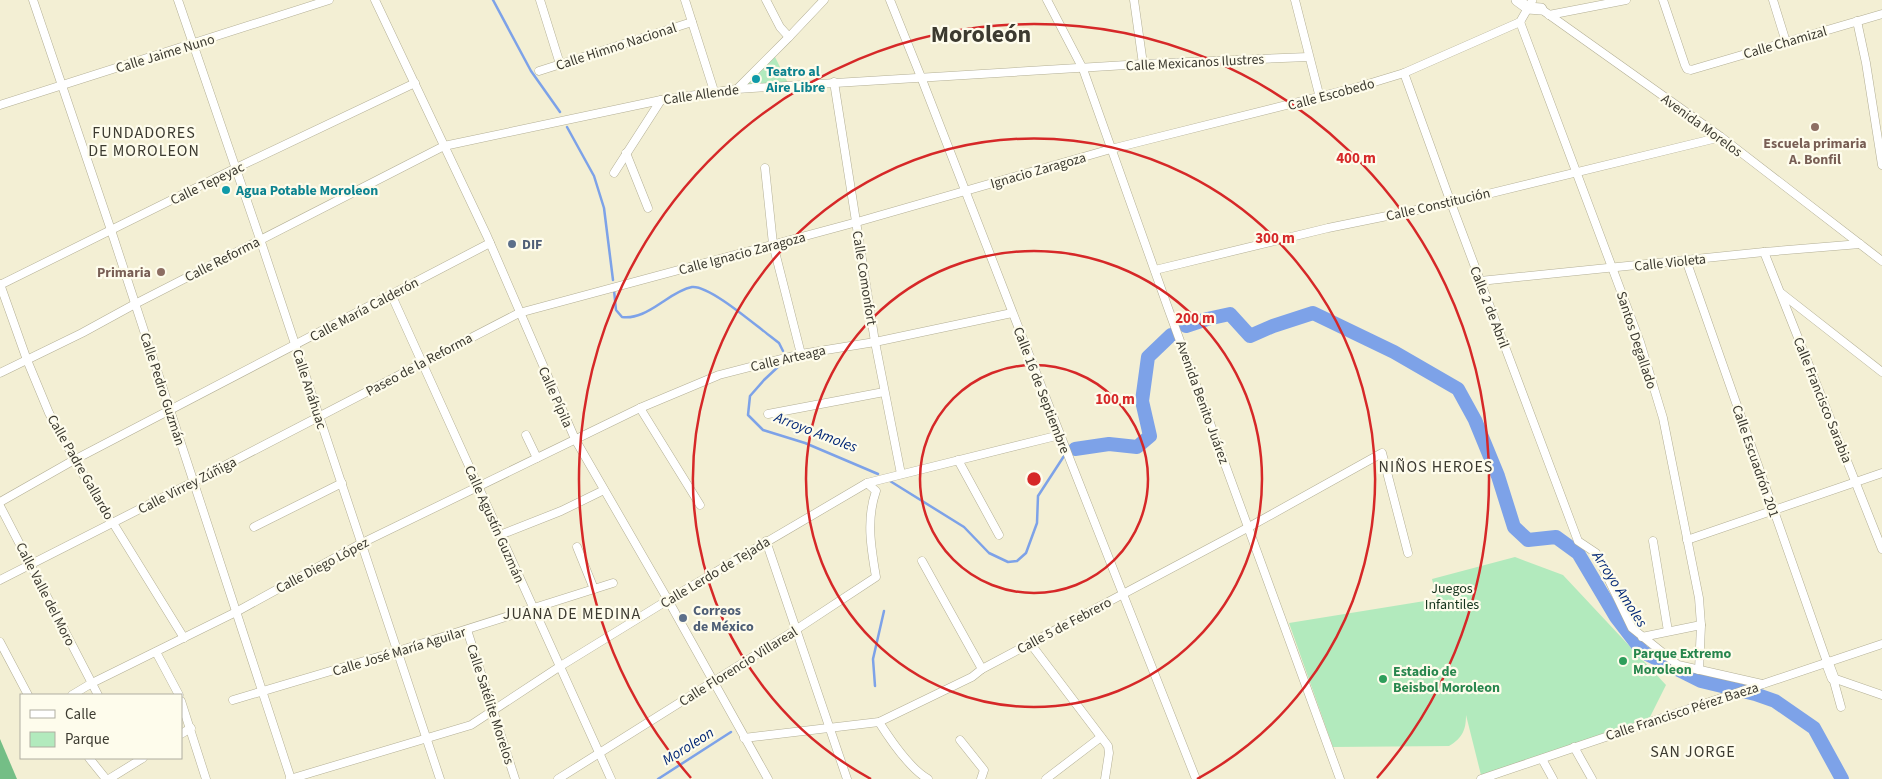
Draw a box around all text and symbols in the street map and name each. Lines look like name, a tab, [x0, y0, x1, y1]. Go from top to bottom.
district label: Moroleón	[931, 17, 1031, 52]
street label: Calle Himno Nacional	[553, 18, 680, 76]
street label: Calle Chamizal	[1741, 21, 1830, 64]
street label: Calle Jaime Nuno	[113, 29, 217, 78]
street label: Calle Mexicanos Ilustres	[1125, 49, 1265, 77]
place label: Teatro al Aire Libre	[765, 62, 825, 98]
marker: Teatro al Aire Libre	[750, 73, 762, 85]
street label: Calle Escobedo	[1286, 74, 1377, 116]
street label: Calle Allende	[662, 80, 740, 110]
street label: Avenida Morelos	[1657, 89, 1746, 162]
marker: Escuela primaria A. Bonfil	[1809, 121, 1821, 133]
district label: FUNDADORES DE MOROLEON	[88, 122, 200, 162]
place label: Escuela primaria A. Bonfil	[1763, 134, 1867, 170]
street label: Ignacio Zaragoza	[988, 148, 1088, 194]
text: 400 m	[1336, 148, 1376, 169]
street label: Calle Tepeyac	[167, 157, 248, 210]
place label: Agua Potable Moroleon	[235, 181, 378, 201]
street label: Calle Constitución	[1384, 183, 1492, 227]
marker: Agua Potable Moroleon	[220, 184, 232, 196]
street label: Calle Ignacio Zaragoza	[677, 227, 808, 281]
text: 300 m	[1255, 228, 1295, 249]
street label: Calle Comonfort	[847, 229, 881, 327]
street label: Calle Reforma	[182, 232, 263, 287]
place label: DIF	[522, 235, 542, 255]
marker: DIF	[506, 238, 518, 250]
street label: Calle Violeta	[1633, 249, 1707, 277]
place label: Primaria	[97, 263, 151, 283]
street label: Calle 2 de Abril	[1464, 263, 1514, 352]
marker: Primaria	[155, 266, 167, 278]
street label: Calle María Calderón	[307, 273, 422, 347]
street label: Santos Degallado	[1611, 289, 1661, 392]
text: 200 m	[1175, 308, 1215, 329]
street label: Calle 16 de Septiembre	[1008, 324, 1074, 457]
street label: Paseo de la Reforma	[363, 328, 476, 401]
street label: Calle Pedro Guzmán	[134, 330, 190, 448]
street label: Calle Francisco Sarabia	[1788, 334, 1857, 466]
street label: Avenida Benito Juárez	[1170, 338, 1234, 467]
street label: Calle Arteaga	[749, 341, 828, 377]
street label: Calle Anáhuac	[287, 347, 332, 432]
street label: Calle Pípila	[533, 364, 577, 431]
text: 100 m	[1095, 389, 1135, 410]
street label: Calle Escuadrón 201	[1726, 402, 1784, 520]
water label: Arroyo Amoles	[771, 407, 860, 458]
street label: Calle Padre Gallardo	[42, 411, 118, 524]
street label: Calle Virrey Zúñiga	[135, 452, 240, 519]
district label: NIÑOS HEROES	[1379, 456, 1493, 478]
street label: Calle Agustín Guzmán	[459, 462, 529, 586]
centre of rings	[1025, 470, 1043, 488]
street label: Calle Lerdo de Tejada	[657, 532, 774, 614]
street label: Calle Diego López	[272, 533, 373, 599]
street label: Calle Valle del Moro	[10, 539, 80, 650]
water label: Arroyo Amoles	[1587, 546, 1652, 631]
park label: Juegos Infantiles	[1425, 579, 1479, 615]
street label: Calle 5 de Febrero	[1014, 593, 1115, 659]
place label: Correos de México	[693, 601, 754, 637]
district label: JUANA DE MEDINA	[503, 603, 641, 625]
marker: Correos de México	[677, 612, 689, 624]
street label: Calle José María Aguilar	[330, 622, 469, 682]
street label: Calle Florencio Villareal	[675, 622, 802, 711]
street label: Calle Satélite Morelos	[461, 642, 519, 767]
place label: Parque Extremo Moroleon	[1633, 644, 1732, 680]
marker: Parque Extremo Moroleon	[1617, 655, 1629, 667]
place label: Estadio de Beisbol Moroleon	[1393, 662, 1500, 698]
marker: Estadio de Beisbol Moroleon	[1377, 673, 1389, 685]
street label: Calle Francisco Pérez Baeza	[1603, 678, 1761, 746]
legend	[20, 694, 182, 759]
text: Calle	[65, 704, 96, 725]
water label: Moroleon	[658, 722, 718, 771]
text: Parque	[65, 729, 109, 750]
district label: SAN JORGE	[1650, 741, 1736, 763]

